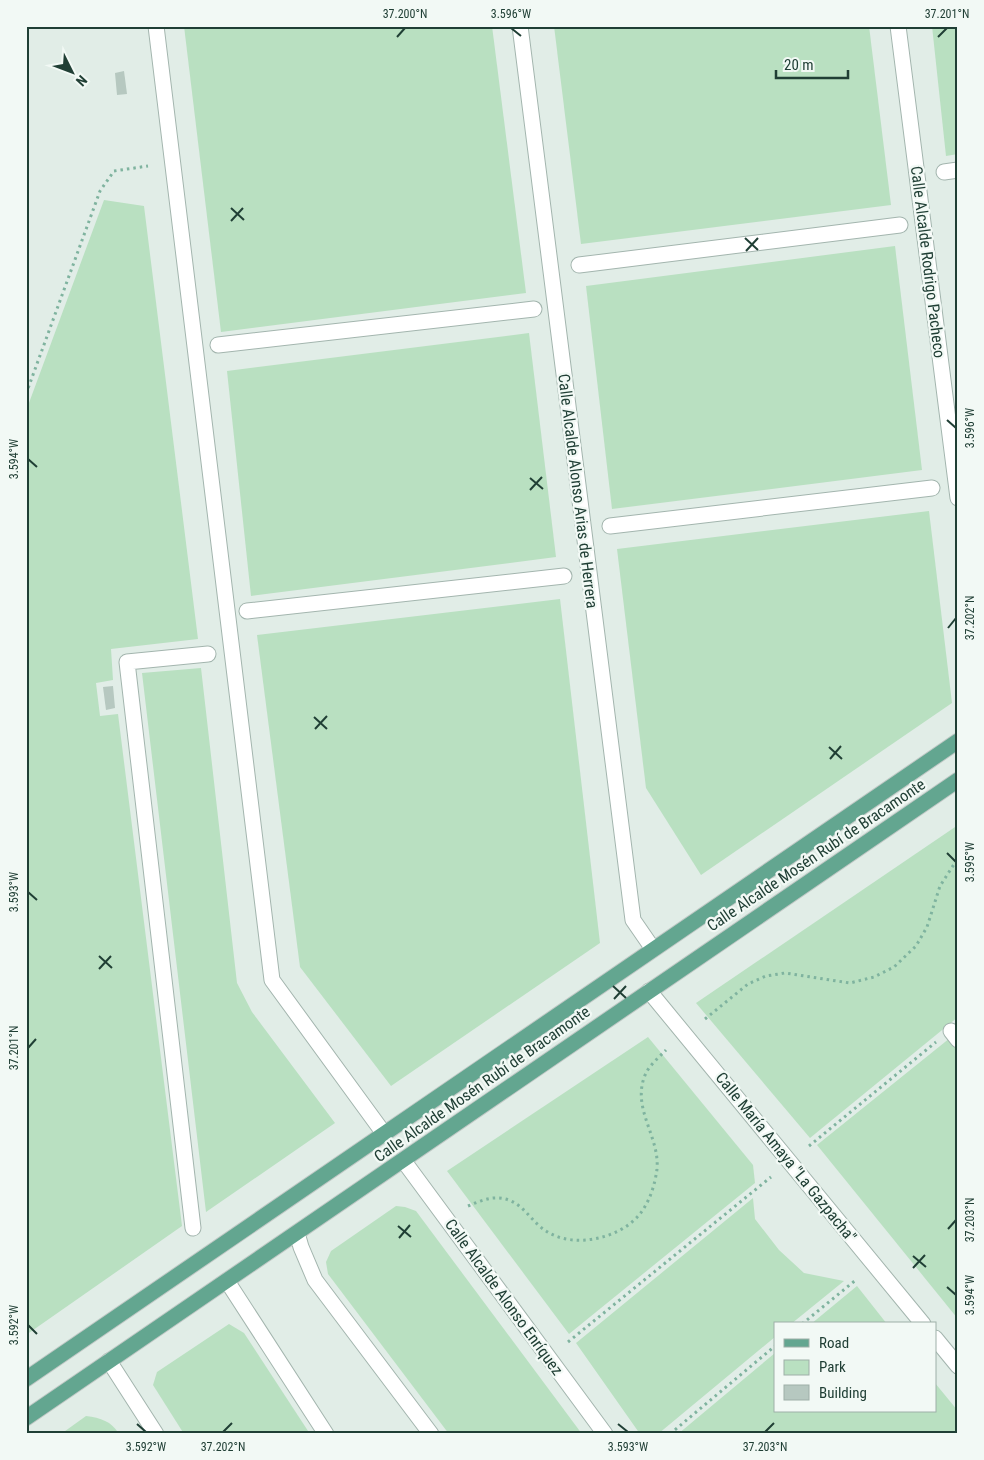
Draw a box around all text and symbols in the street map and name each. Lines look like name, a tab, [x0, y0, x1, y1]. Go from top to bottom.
text: 37.200°N	[383, 7, 427, 21]
text: 3.596°W	[491, 7, 531, 21]
text: 37.201°N	[925, 7, 969, 21]
north arrow	[48, 48, 98, 98]
scale bar	[776, 48, 849, 80]
text: 20 m	[784, 56, 814, 74]
text: N	[73, 72, 90, 89]
street label: Calle Alcalde Rodrigo Pacheco	[907, 165, 949, 359]
street label: Calle Alcalde Alonso Arias de Herrera	[554, 373, 602, 609]
text: 3.596°W	[963, 408, 977, 448]
text: 3.594°W	[7, 439, 21, 479]
text: 37.202°N	[963, 596, 977, 640]
street label: Calle Alcalde Mosén Rubí de Bracamonte	[703, 775, 929, 935]
text: 3.595°W	[963, 842, 977, 882]
text: 3.593°W	[7, 872, 21, 912]
street label: Calle Alcalde Mosén Rubí de Bracamonte	[370, 1002, 594, 1166]
text: 37.201°N	[7, 1026, 21, 1070]
street label: Calle María Amaya "La Gazpacha"	[712, 1068, 860, 1246]
text: 37.203°N	[963, 1198, 977, 1242]
street label: Calle Alcalde Alonso Enríquez	[441, 1215, 567, 1379]
text: 3.594°W	[963, 1275, 977, 1315]
text: 3.592°W	[7, 1305, 21, 1345]
legend	[774, 1322, 936, 1412]
text: Road	[819, 1334, 849, 1352]
text: Park	[819, 1358, 846, 1376]
text: Building	[819, 1384, 867, 1402]
text: 3.592°W	[126, 1440, 166, 1454]
text: 37.202°N	[201, 1440, 245, 1454]
text: 3.593°W	[608, 1440, 648, 1454]
text: 37.203°N	[743, 1440, 787, 1454]

